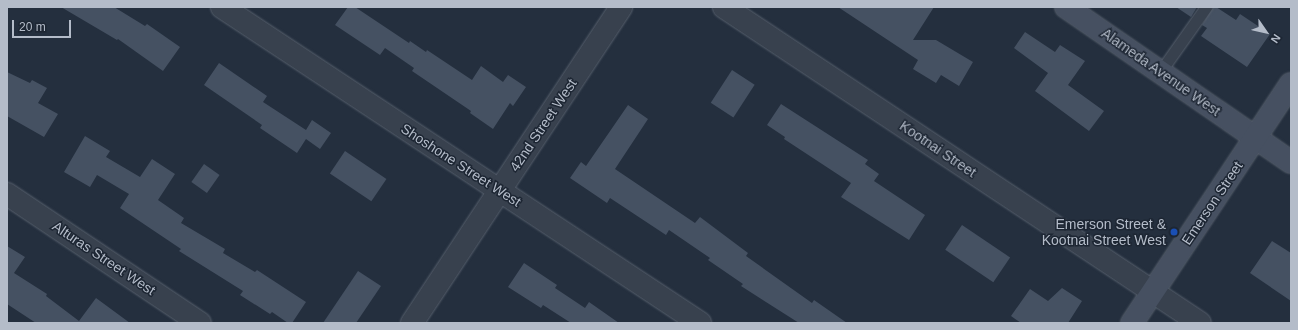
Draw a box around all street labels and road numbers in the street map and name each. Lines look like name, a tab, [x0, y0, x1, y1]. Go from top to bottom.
street label: Alameda Avenue West	[1098, 24, 1224, 120]
street label: 42nd Street West	[506, 76, 580, 174]
street label: Kootnai Street	[897, 117, 979, 181]
street label: Shoshone Street West	[398, 120, 524, 210]
street label: Emerson Street	[1178, 158, 1246, 248]
street label: Alturas Street West	[49, 217, 159, 299]

